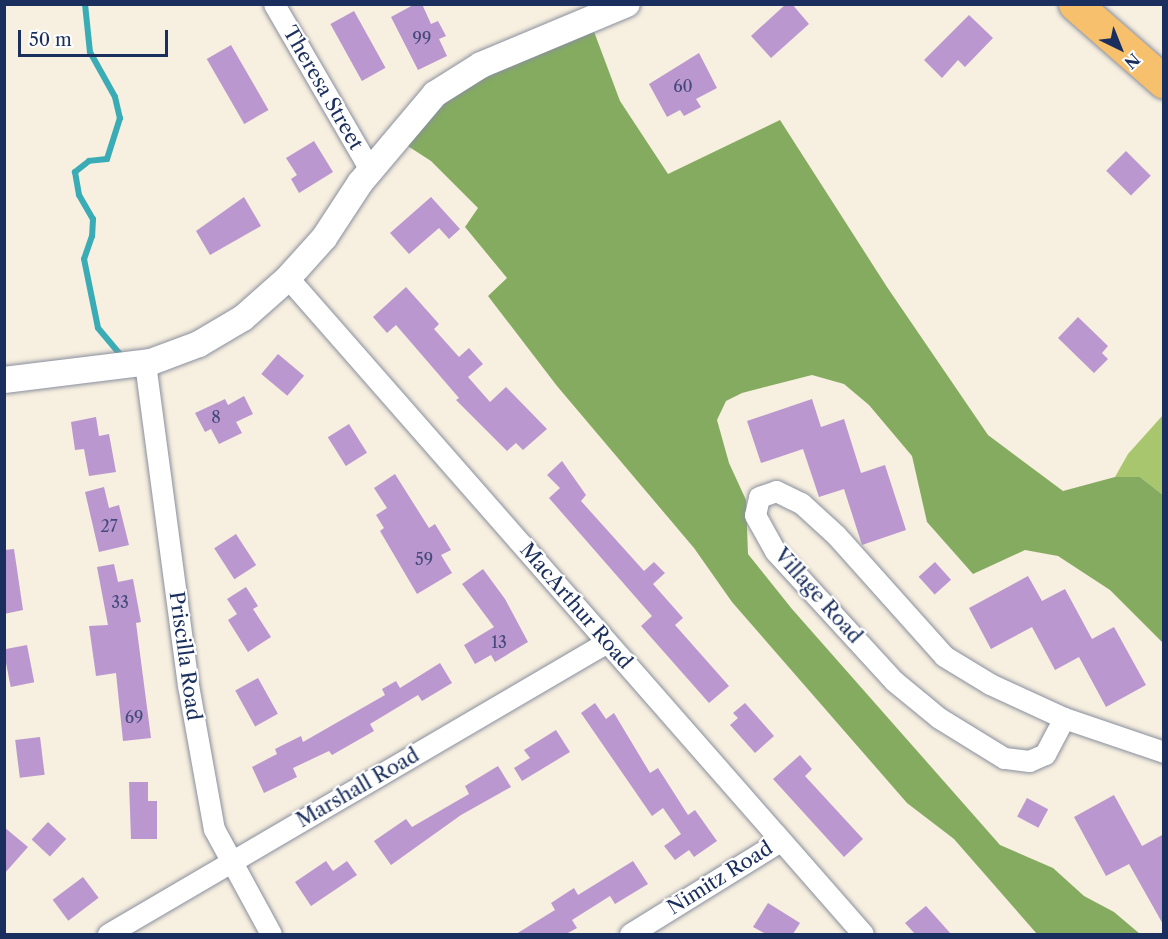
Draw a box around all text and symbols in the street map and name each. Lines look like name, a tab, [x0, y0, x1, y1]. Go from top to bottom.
scale bar	[21, 18, 171, 56]
north arrow	[1090, 18, 1150, 78]
street label: Theresa Street	[278, 22, 368, 154]
house number: 99	[413, 28, 431, 48]
text: 50 m	[29, 29, 72, 51]
text: N	[1120, 49, 1144, 73]
house number: 60	[673, 76, 693, 96]
house number: 8	[211, 407, 221, 427]
house number: 27	[100, 516, 118, 536]
street label: MacArthur Road	[515, 538, 637, 674]
street label: Village Road	[769, 544, 867, 648]
house number: 59	[415, 549, 433, 569]
street label: Priscilla Road	[164, 590, 206, 722]
house number: 33	[111, 592, 129, 612]
house number: 13	[491, 632, 507, 652]
house number: 69	[125, 707, 143, 727]
street label: Marshall Road	[292, 743, 424, 833]
street label: Nimitz Road	[663, 836, 777, 920]

